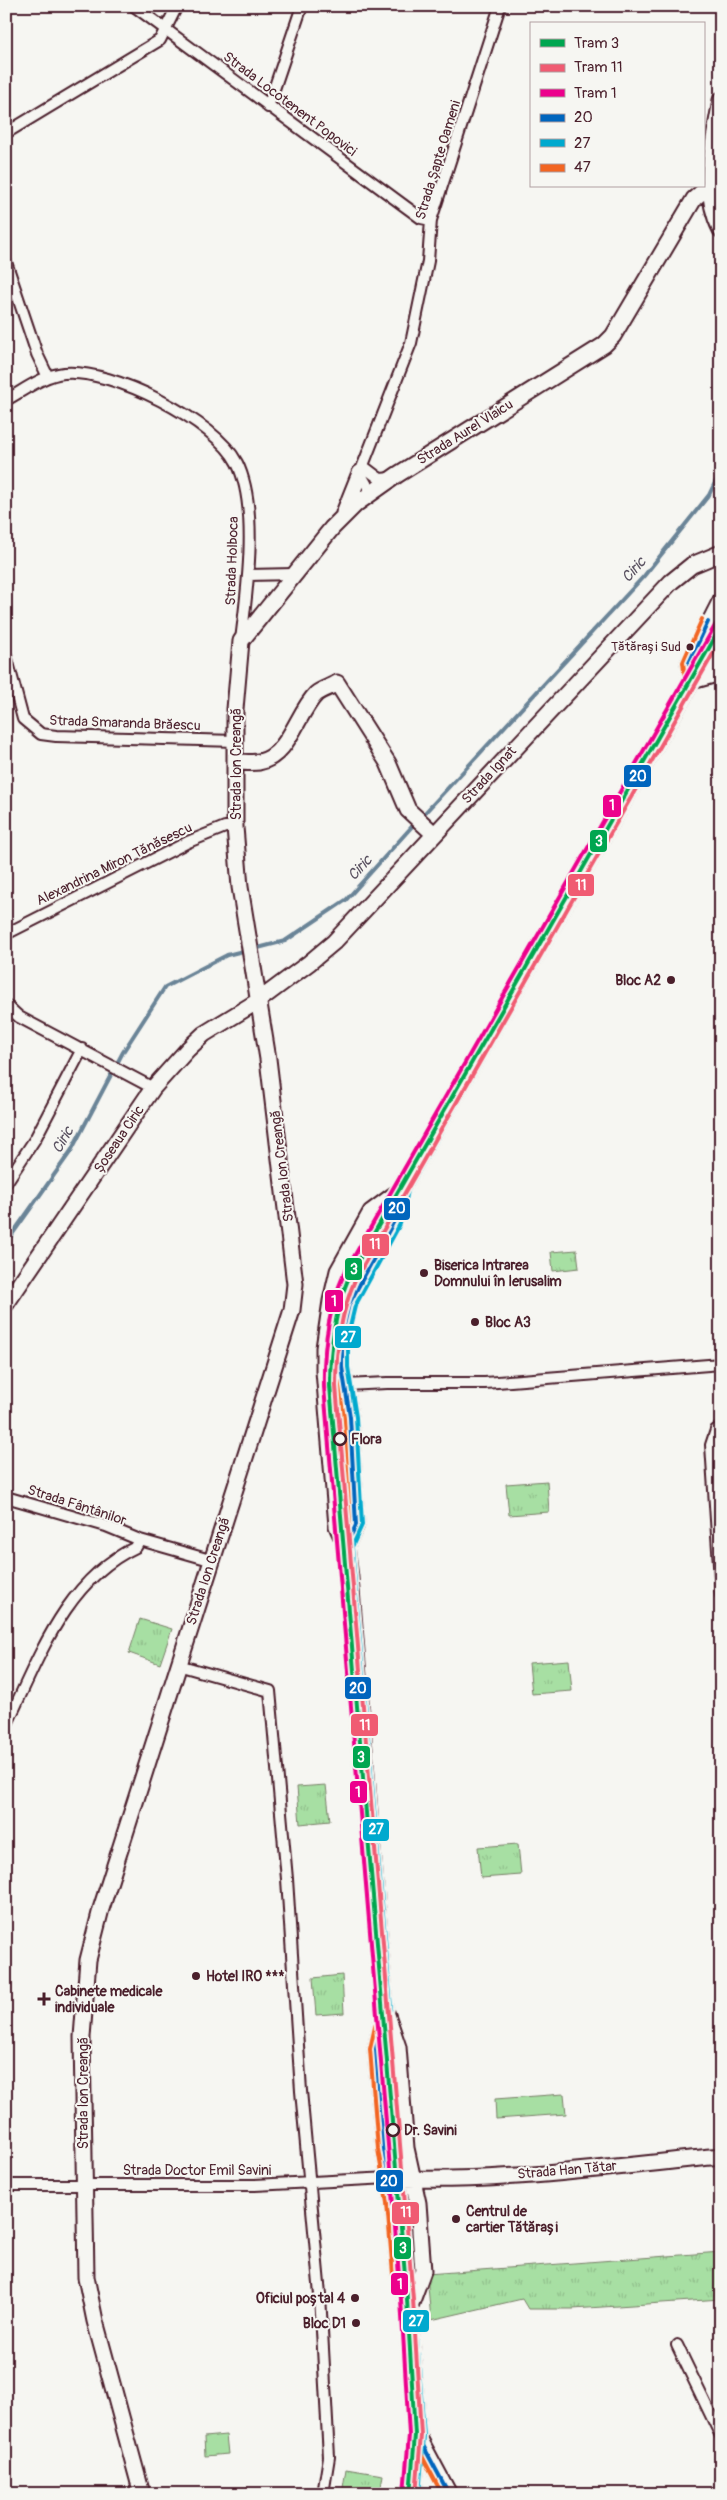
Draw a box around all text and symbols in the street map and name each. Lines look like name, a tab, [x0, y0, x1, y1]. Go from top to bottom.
legend	[530, 22, 704, 188]
text: Tram 3	[574, 34, 619, 53]
street label: Strada Locotenent Popovici	[220, 48, 361, 160]
text: Tram 11	[574, 58, 623, 77]
text: Tram 1	[574, 84, 617, 103]
street label: Strada Șapte Oameni	[412, 98, 464, 222]
text: 20	[574, 108, 593, 127]
text: 27	[574, 134, 590, 153]
text: 47	[574, 158, 591, 177]
street label: Strada Aurel Vlaicu	[414, 396, 516, 468]
street label: Strada Holboca	[222, 516, 242, 606]
water label: Ciric	[618, 552, 651, 587]
place label: Tătărași Sud	[611, 639, 681, 655]
marker: Tătărași Sud	[685, 642, 695, 652]
street label: Strada Ion Creangă	[228, 708, 245, 820]
street label: Strada Smaranda Brăescu	[49, 712, 201, 734]
street label: Strada Ignat	[458, 742, 520, 807]
line badge: 20	[623, 764, 652, 788]
text: 20	[629, 768, 647, 785]
line badge: 1	[602, 794, 622, 818]
text: 1	[609, 797, 615, 814]
street label: Alexandrina Miron Tănăsescu	[33, 819, 195, 909]
line badge: 3	[589, 829, 608, 853]
text: 3	[595, 833, 603, 850]
water label: Ciric	[344, 850, 377, 885]
line badge: 11	[567, 873, 595, 897]
text: 11	[576, 877, 586, 894]
place label: Bloc A2	[615, 972, 661, 989]
marker: Bloc A2	[665, 974, 677, 986]
street label: Șoseaua Ciric	[90, 1102, 148, 1176]
street label: Strada Ion Creangă	[267, 1109, 297, 1223]
water label: Ciric	[48, 1122, 79, 1157]
line badge: 20	[383, 1197, 411, 1221]
text: 20	[388, 1200, 406, 1217]
line badge: 11	[361, 1233, 390, 1257]
text: 11	[370, 1236, 380, 1253]
line badge: 3	[344, 1257, 363, 1281]
place label: Biserica Intrarea Domnului în Ierusalim	[434, 1257, 562, 1290]
text: 3	[350, 1261, 358, 1278]
marker: Biserica Intrarea Domnului în Ierusalim	[418, 1267, 430, 1279]
line badge: 1	[324, 1289, 344, 1313]
text: 1	[331, 1293, 337, 1310]
place label: Bloc A3	[485, 1314, 531, 1331]
marker: Bloc A3	[469, 1316, 481, 1328]
line badge: 27	[334, 1325, 362, 1349]
text: 27	[340, 1329, 356, 1346]
place label: Flora	[351, 1431, 382, 1448]
marker: Flora	[333, 1432, 347, 1446]
street label: Strada Fântânilor	[25, 1481, 129, 1529]
street label: Strada Ion Creangă	[183, 1515, 233, 1627]
line badge: 20	[344, 1676, 372, 1700]
text: 20	[349, 1680, 367, 1697]
line badge: 11	[350, 1713, 379, 1737]
text: 11	[360, 1717, 370, 1734]
line badge: 3	[352, 1745, 371, 1769]
text: 3	[357, 1749, 365, 1766]
line badge: 1	[349, 1780, 368, 1804]
text: 1	[355, 1784, 361, 1801]
line badge: 27	[362, 1818, 390, 1842]
text: 27	[368, 1821, 384, 1838]
place label: Hotel IRO ***	[206, 1968, 285, 1985]
marker: Hotel IRO ***	[190, 1970, 202, 1982]
place label: Cabinete medicale individuale	[55, 1983, 163, 2016]
marker: Cabinete medicale individuale	[37, 1992, 51, 2006]
street label: Strada Ion Creangă	[75, 2037, 92, 2149]
place label: Dr. Savini	[404, 2122, 457, 2139]
marker: Dr. Savini	[386, 2123, 400, 2137]
street label: Strada Han Tătar	[517, 2157, 617, 2183]
street label: Strada Doctor Emil Savini	[123, 2162, 272, 2179]
line badge: 20	[375, 2169, 404, 2193]
text: 20	[380, 2173, 398, 2190]
line badge: 11	[391, 2201, 420, 2225]
place label: Centrul de cartier Tătărași	[465, 2203, 558, 2236]
text: 11	[401, 2204, 411, 2221]
marker: Centrul de cartier Tătărași	[450, 2213, 462, 2225]
line badge: 3	[393, 2236, 412, 2260]
text: 3	[399, 2240, 407, 2257]
line badge: 1	[390, 2272, 409, 2296]
text: 1	[397, 2276, 403, 2293]
place label: Oficiul poștal 4	[256, 2290, 346, 2307]
marker: Oficiul poștal 4	[349, 2292, 361, 2304]
line badge: 27	[402, 2309, 430, 2333]
text: 27	[408, 2313, 424, 2330]
place label: Bloc D1	[303, 2315, 346, 2332]
marker: Bloc D1	[350, 2317, 362, 2329]

